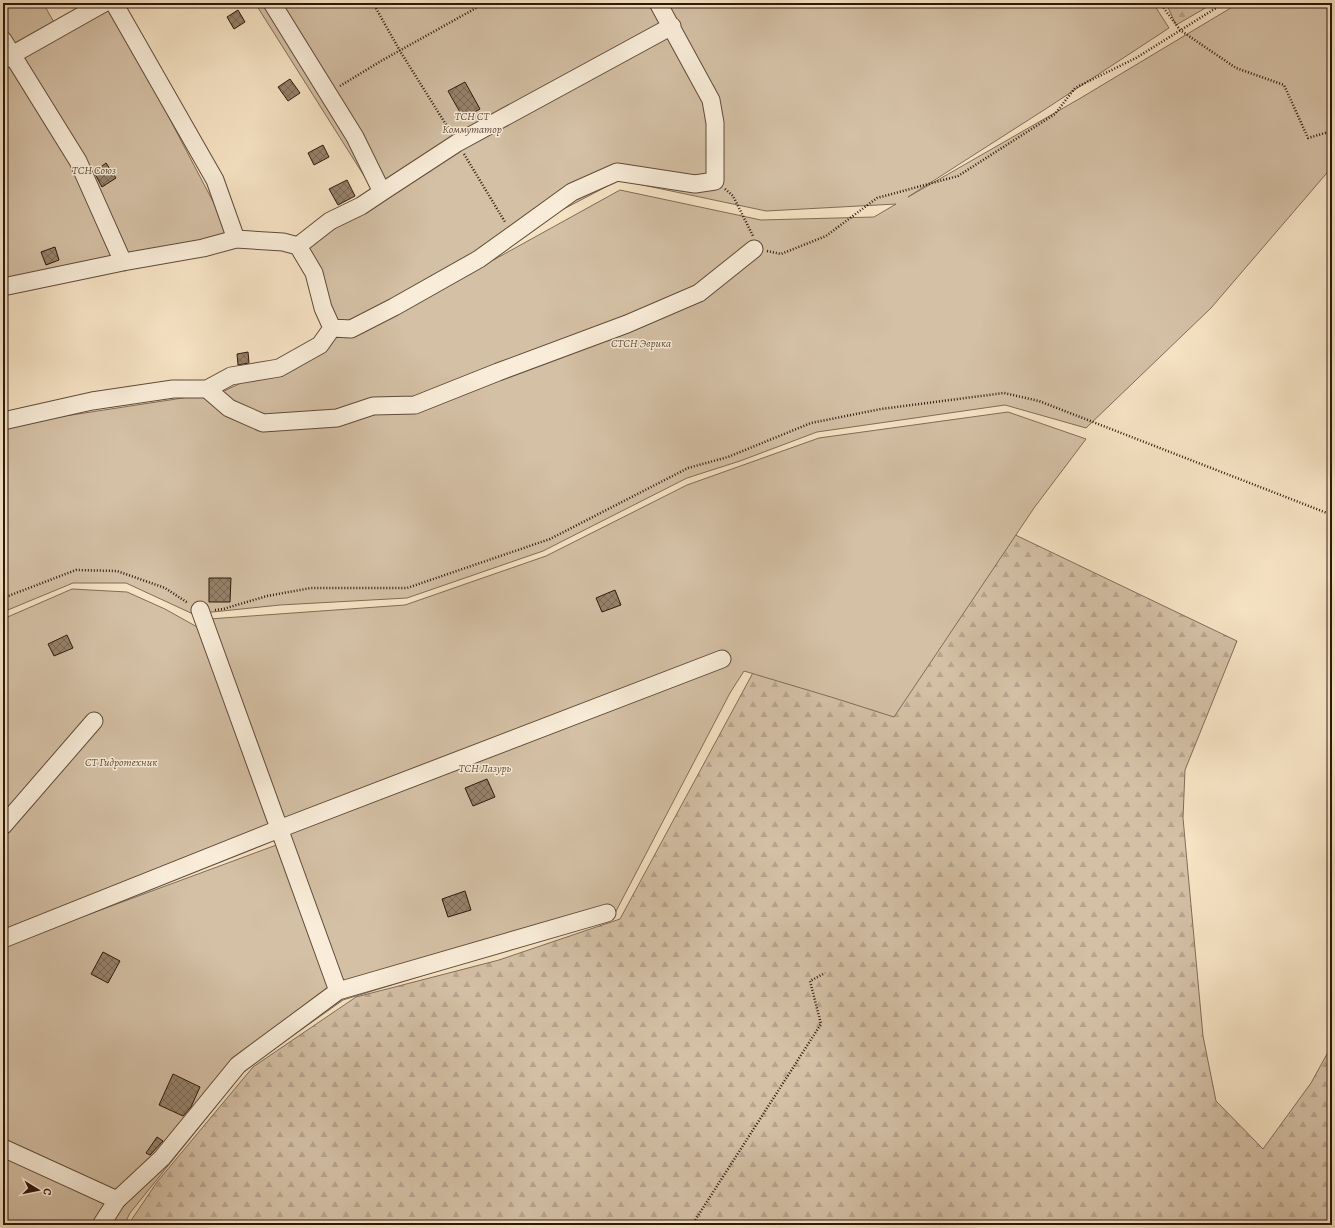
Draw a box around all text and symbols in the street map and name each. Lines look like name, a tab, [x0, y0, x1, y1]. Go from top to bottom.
park label: ТСН СТ Коммутатор	[442, 109, 502, 137]
park label: ТСН Союз	[72, 163, 116, 178]
park label: СТСН Эврика	[611, 336, 671, 351]
park label: СТ Гидротехник	[85, 755, 157, 770]
park label: ТСН Лазурь	[459, 761, 512, 776]
north arrow	[18, 1170, 58, 1210]
text: С	[39, 1187, 55, 1197]

